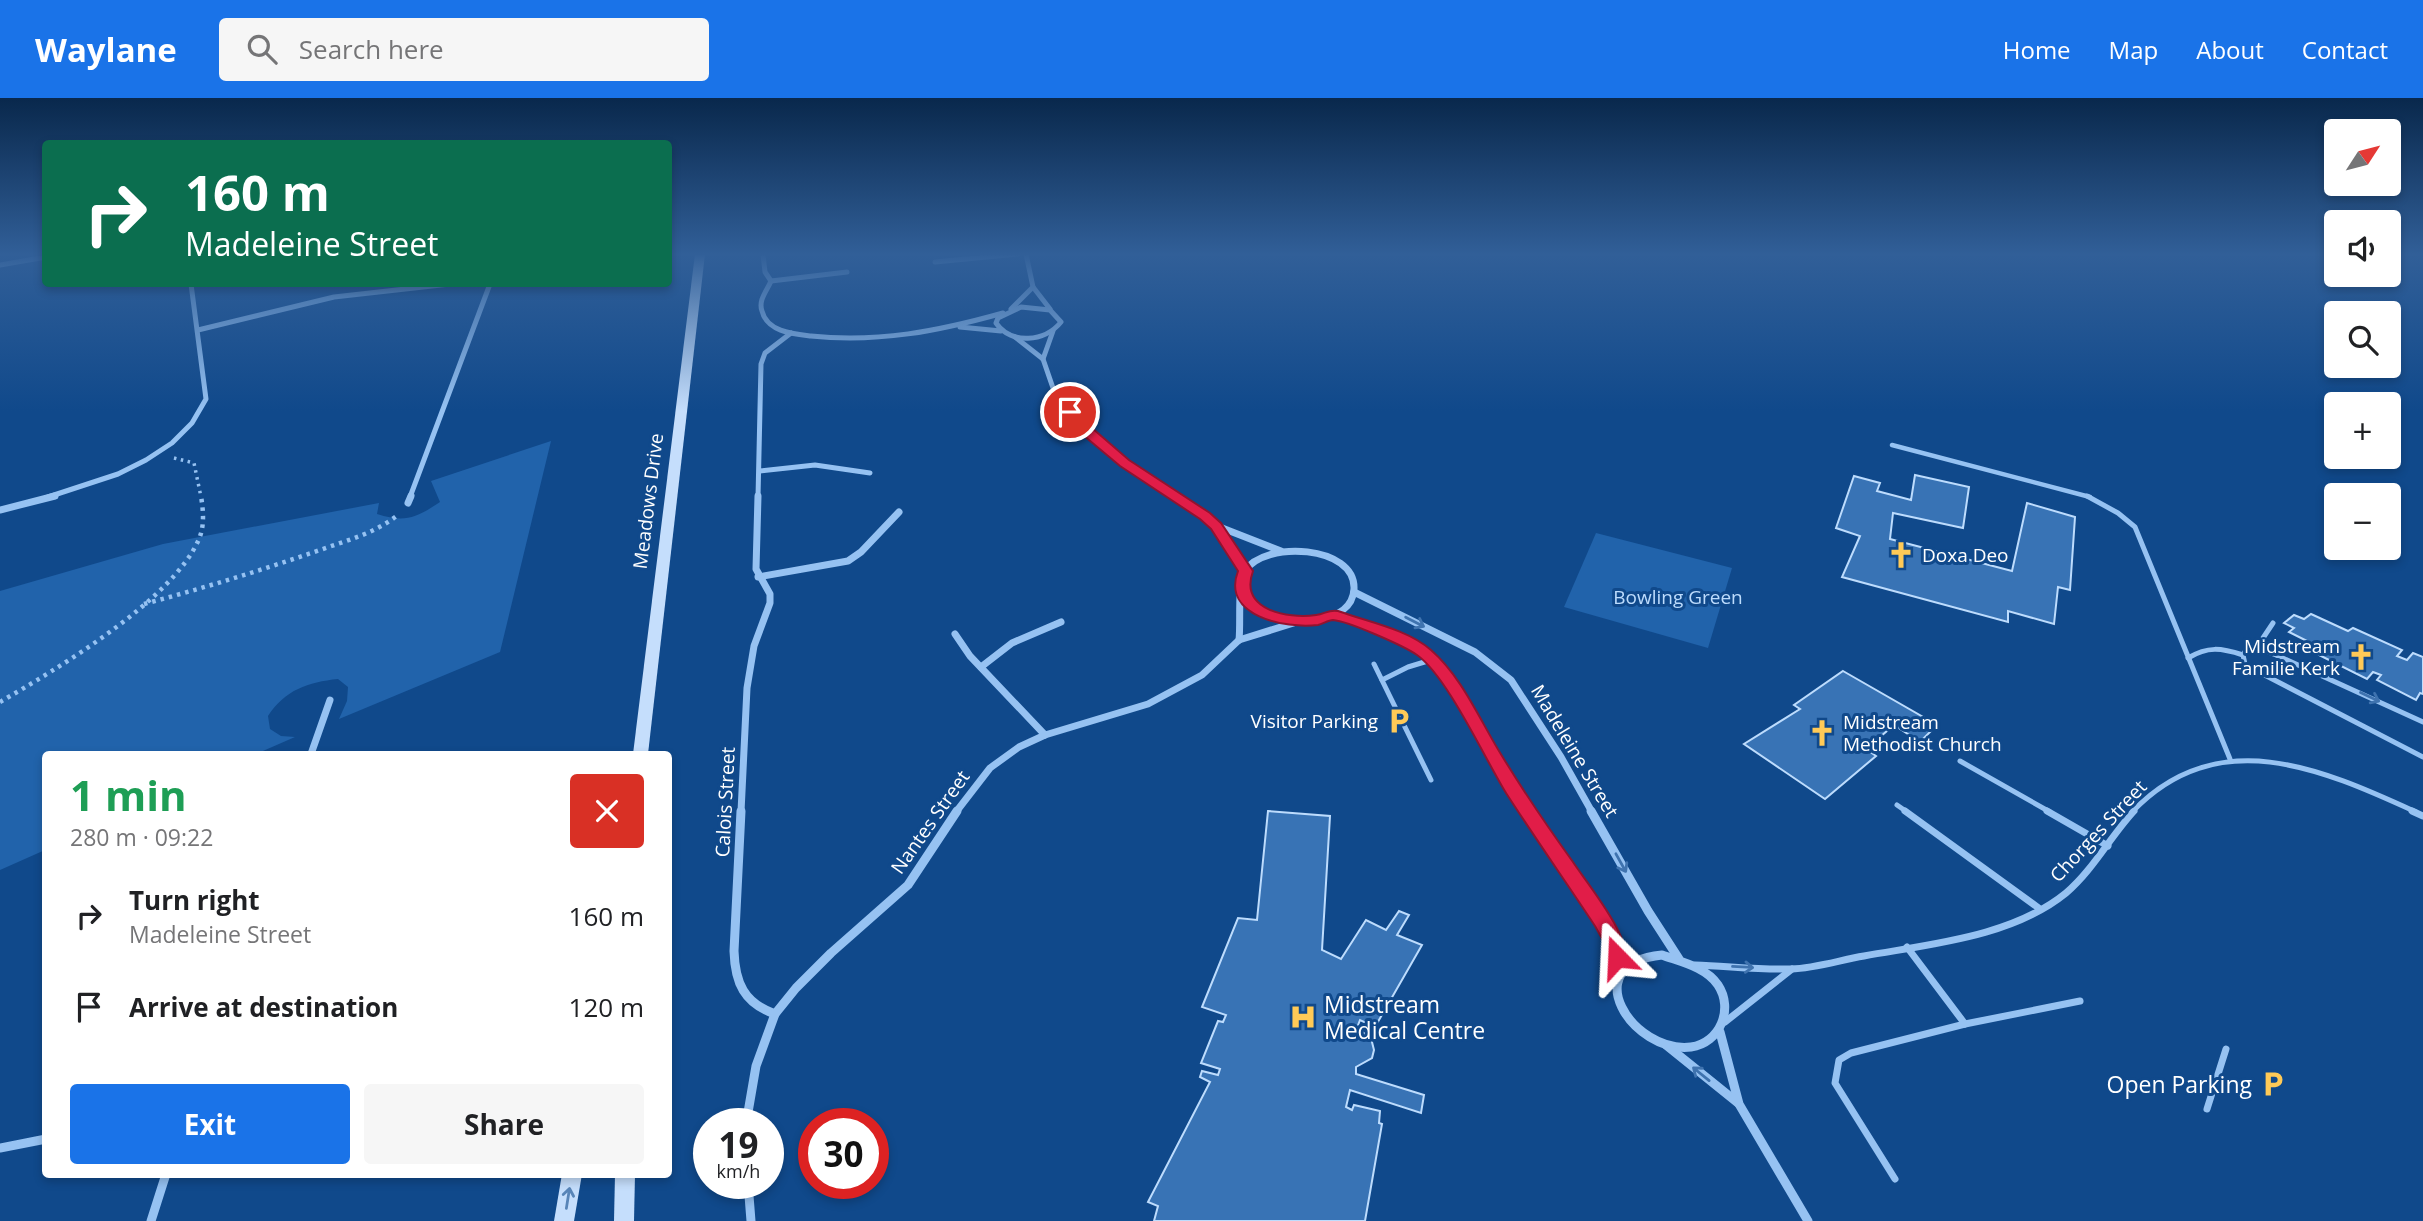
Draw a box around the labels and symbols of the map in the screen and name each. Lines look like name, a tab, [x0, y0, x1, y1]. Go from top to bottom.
north arrow	[2324, 119, 2401, 196]
pin	[1040, 382, 1100, 442]
street label: Meadows Drive	[627, 432, 669, 570]
church icon: Doxa Deo	[1886, 540, 1916, 570]
place label: Doxa Deo	[1922, 542, 2009, 568]
park label: Bowling Green	[1613, 584, 1743, 610]
one-way arrow	[1404, 616, 1425, 630]
place label: Midstream Familie Kerk	[2232, 633, 2340, 681]
church icon: Midstream Familie Kerk	[2346, 642, 2376, 672]
street label: Madeleine Street	[1525, 680, 1625, 822]
one-way arrow	[2358, 691, 2380, 704]
parking icon: Visitor Parking	[1384, 706, 1414, 736]
place label: Visitor Parking	[1251, 708, 1378, 734]
place label: Midstream Methodist Church	[1843, 709, 2002, 757]
church icon: Midstream Methodist Church	[1807, 718, 1837, 748]
street label: Calois Street	[709, 746, 741, 858]
street label: Nantes Street	[885, 765, 975, 879]
street label: Chorges Street	[2044, 774, 2152, 888]
one-way arrow	[1614, 852, 1628, 872]
position arrow	[1580, 920, 1654, 994]
one-way arrow	[1731, 960, 1754, 973]
place label: Midstream Medical Centre	[1324, 988, 1485, 1046]
hospital icon: Midstream Medical Centre	[1288, 1002, 1318, 1032]
one-way arrow	[1692, 1066, 1711, 1081]
place label: Open Parking	[2107, 1068, 2253, 1100]
parking icon: Open Parking	[2258, 1069, 2288, 1099]
speed limit sign: 30	[798, 1108, 889, 1199]
one-way arrow	[562, 1187, 575, 1210]

